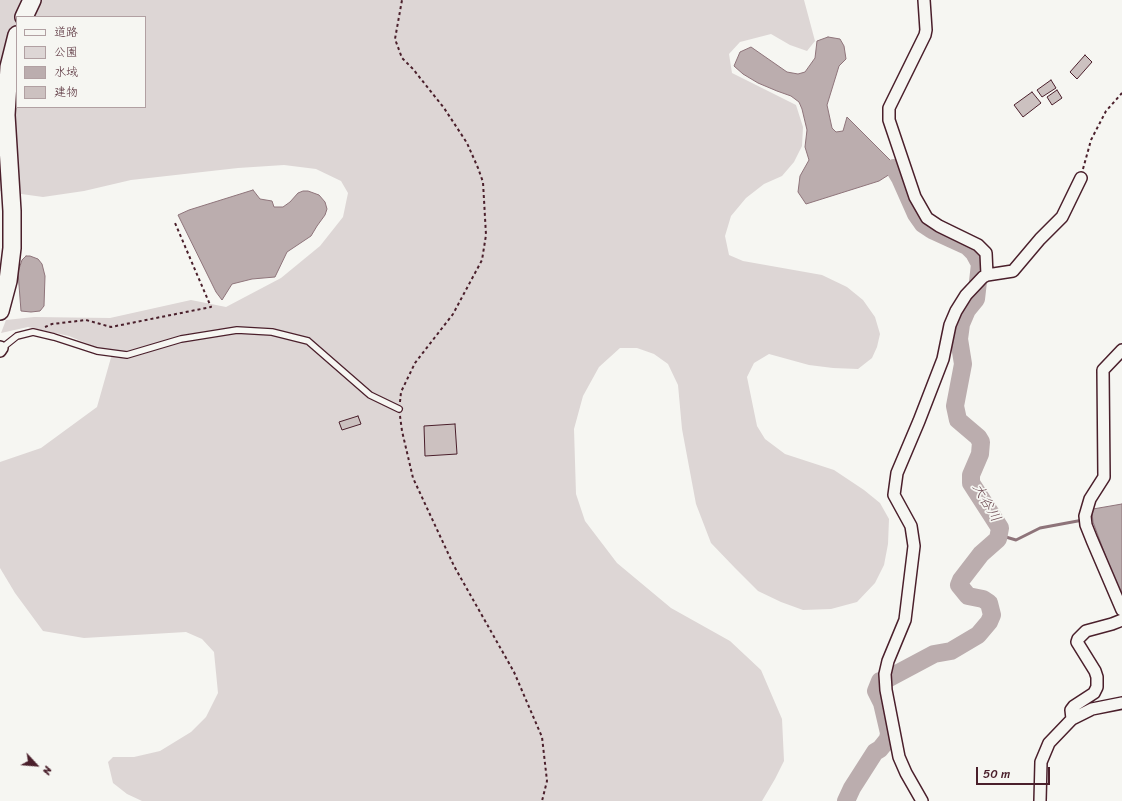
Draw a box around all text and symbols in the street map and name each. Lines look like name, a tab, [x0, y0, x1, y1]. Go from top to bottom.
legend	[16, 16, 146, 108]
text: 道路	[54, 21, 78, 43]
text: 公園	[54, 41, 78, 63]
text: 水域	[54, 61, 78, 83]
text: 建物	[54, 81, 78, 103]
water label: 大谷川	[968, 481, 1004, 525]
north arrow	[16, 745, 56, 785]
scale bar	[978, 759, 1052, 785]
text: N	[37, 763, 57, 778]
text: 50 m	[983, 763, 1010, 785]

